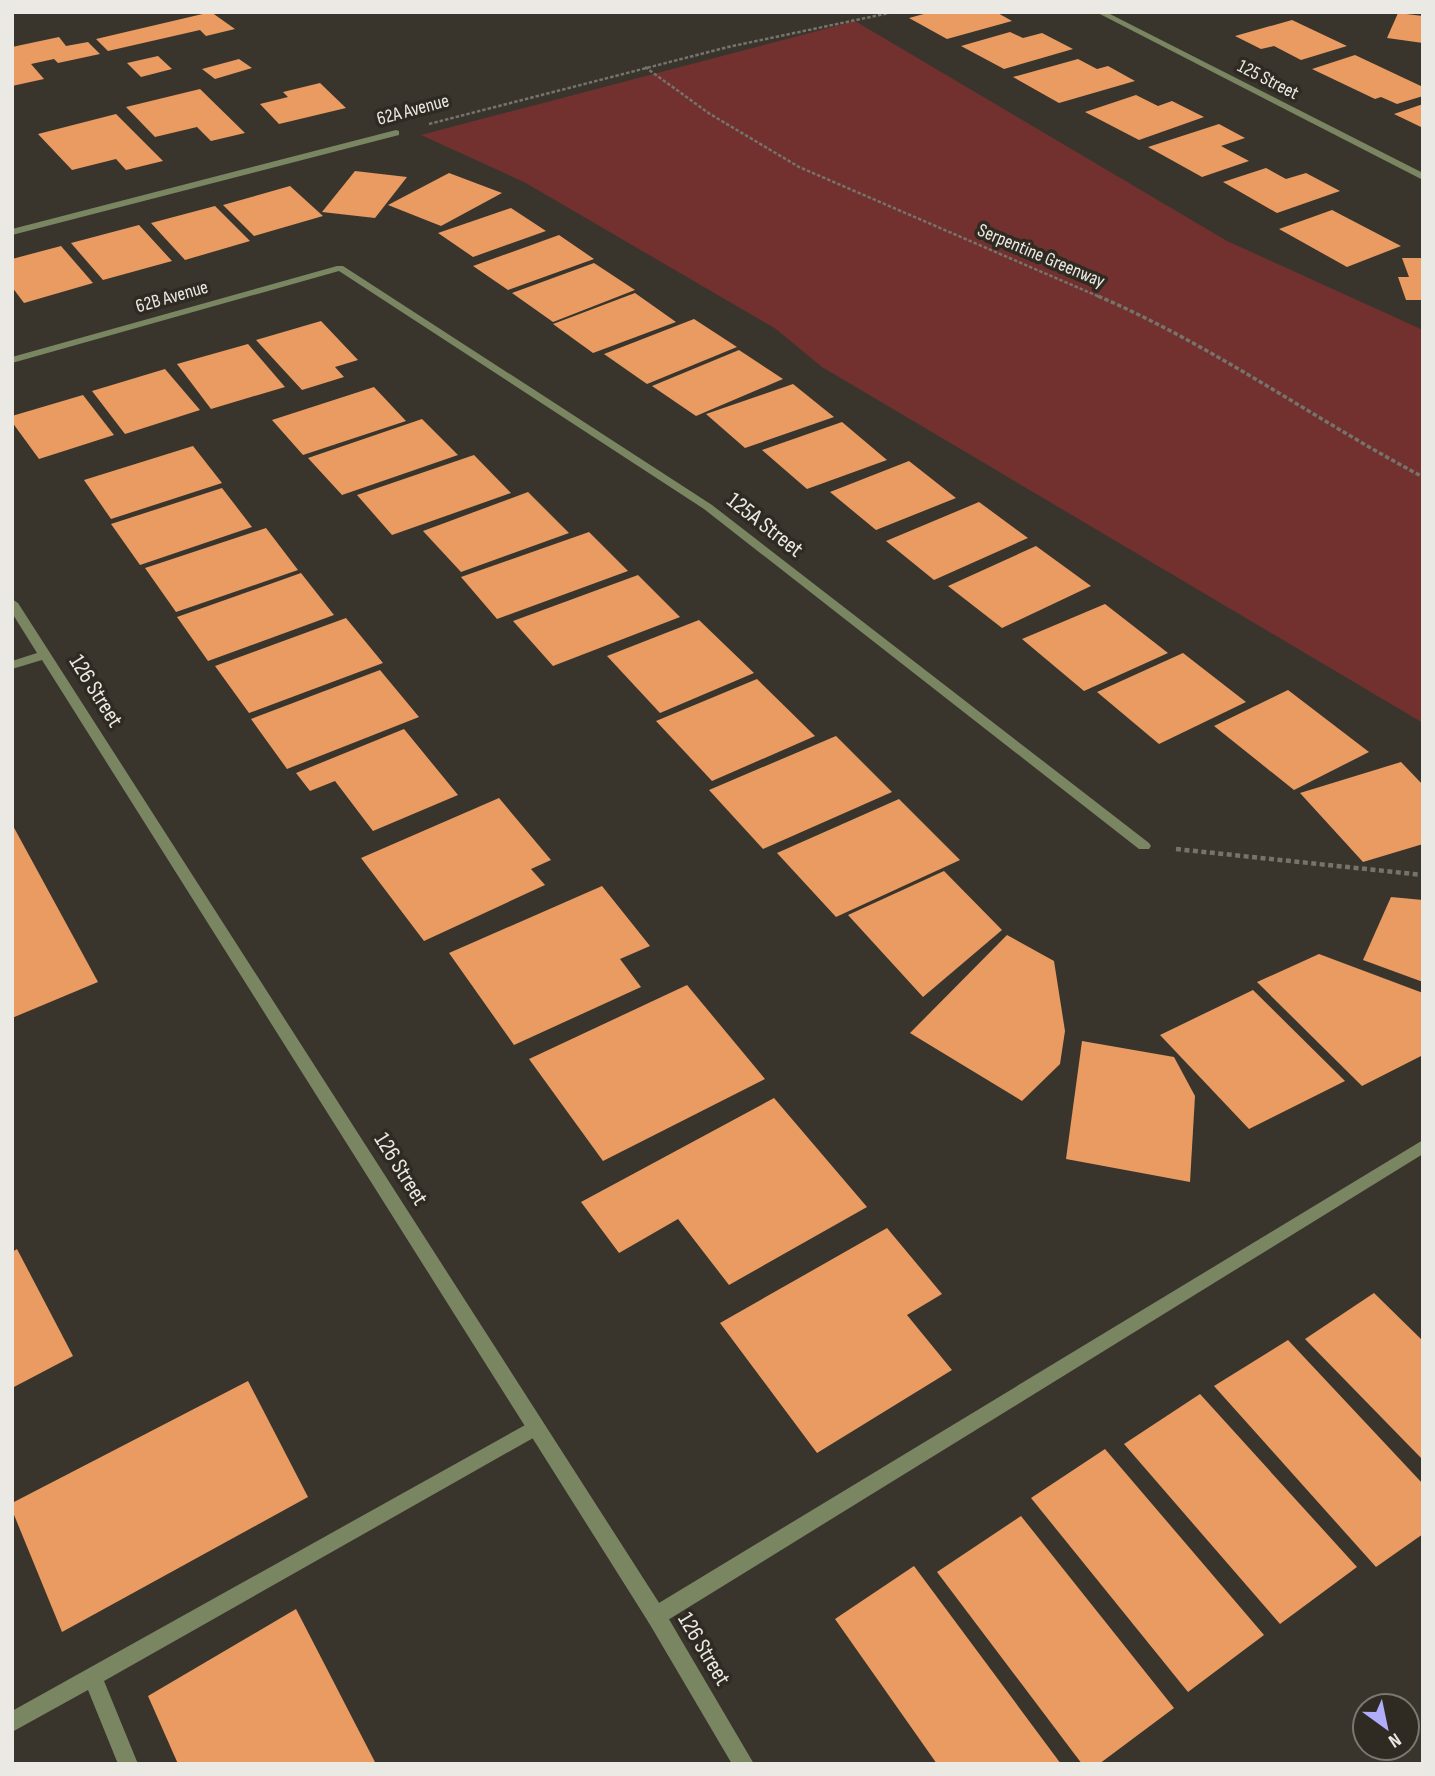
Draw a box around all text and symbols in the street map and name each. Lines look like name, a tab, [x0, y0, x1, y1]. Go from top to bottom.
street label: 125 Street	[1234, 55, 1303, 105]
street label: 62A Avenue	[374, 89, 452, 131]
street label: Serpentine Greenway	[974, 219, 1109, 293]
street label: 62B Avenue	[133, 276, 211, 318]
street label: 125A Street	[721, 487, 809, 563]
street label: 126 Street	[63, 650, 129, 732]
street label: 126 Street	[368, 1128, 434, 1210]
street label: 126 Street	[671, 1607, 737, 1691]
north arrow	[1351, 1692, 1421, 1762]
text: N	[1384, 1728, 1405, 1752]

